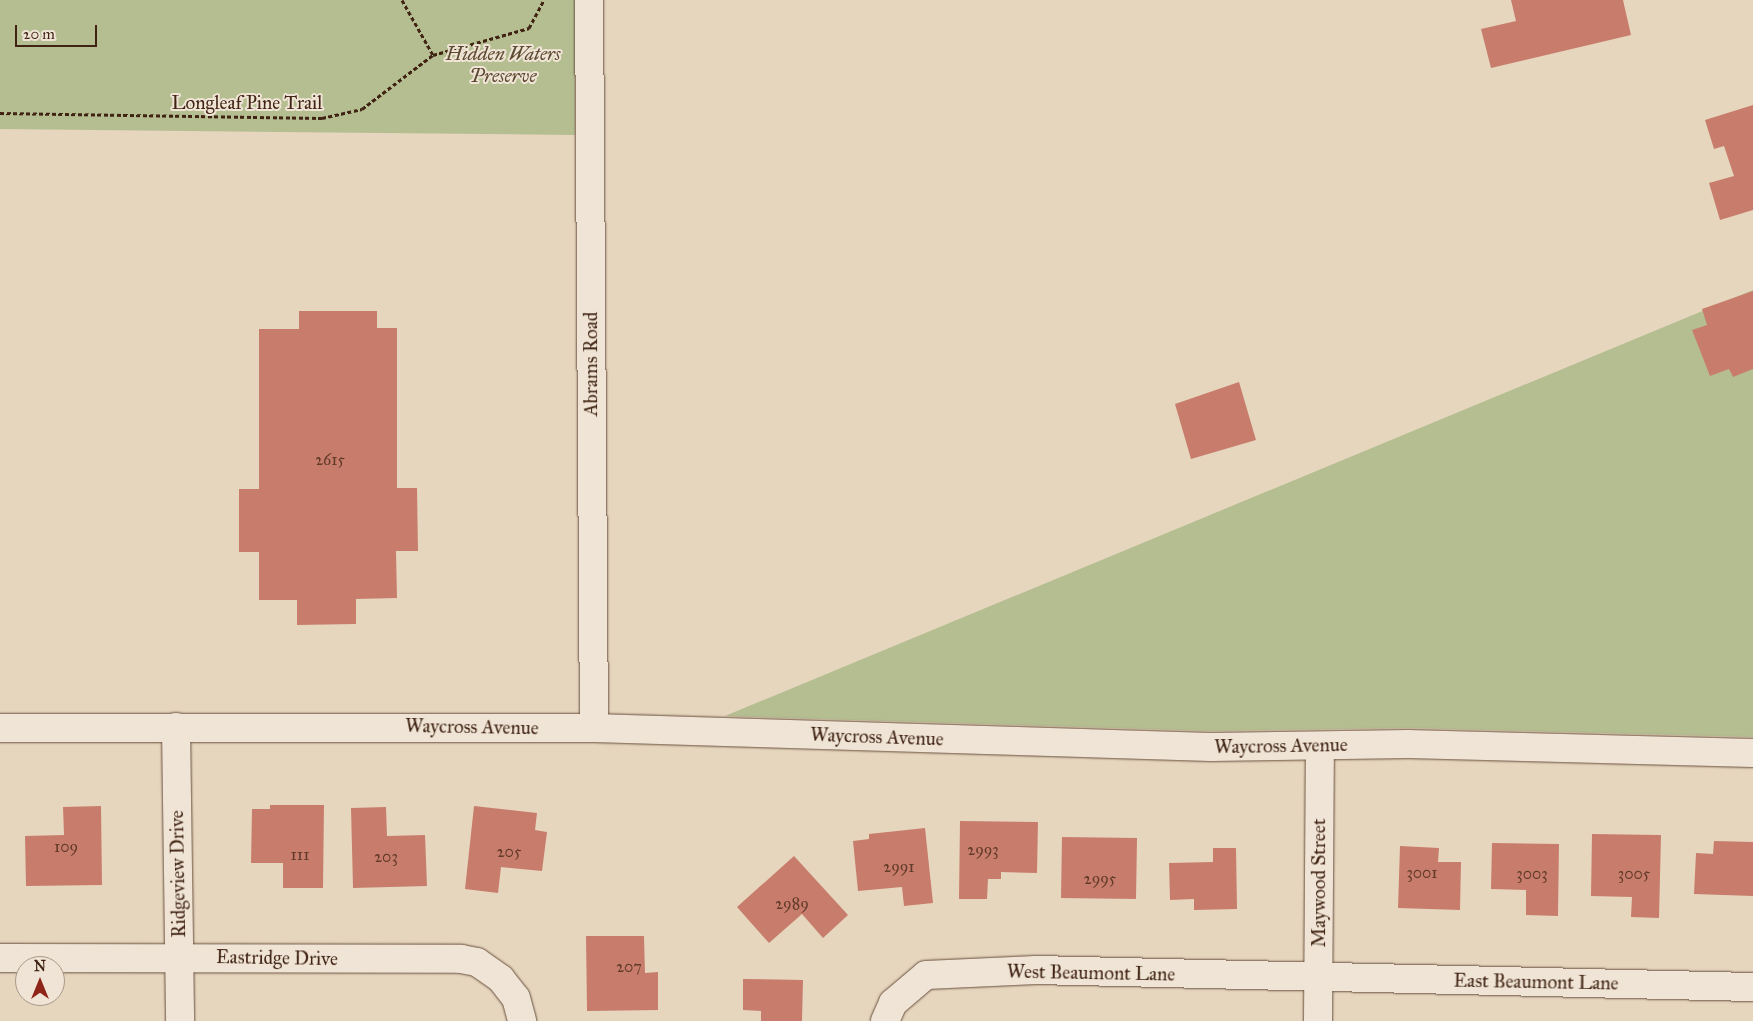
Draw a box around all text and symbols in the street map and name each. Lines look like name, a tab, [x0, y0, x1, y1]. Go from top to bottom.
scale bar	[18, 15, 100, 47]
text: 20 m	[23, 25, 55, 43]
park label: Hidden Waters Preserve	[446, 43, 560, 87]
street label: Longleaf Pine Trail	[172, 92, 322, 114]
street label: Abrams Road	[580, 312, 602, 416]
house number: 2615	[315, 450, 345, 470]
street label: Waycross Avenue	[405, 714, 539, 740]
street label: Waycross Avenue	[810, 723, 944, 751]
street label: Waycross Avenue	[1214, 733, 1348, 759]
street label: Ridgeview Drive	[165, 810, 191, 938]
street label: Maywood Street	[1308, 819, 1330, 947]
house number: 109	[54, 837, 78, 857]
house number: 2993	[967, 840, 999, 860]
house number: 205	[497, 842, 521, 862]
house number: 111	[291, 845, 309, 865]
house number: 203	[374, 847, 398, 867]
house number: 2991	[883, 857, 915, 877]
house number: 3001	[1406, 863, 1438, 883]
house number: 3003	[1516, 864, 1548, 884]
house number: 3005	[1618, 864, 1650, 884]
house number: 2995	[1084, 869, 1116, 889]
house number: 2989	[775, 894, 809, 914]
street label: Eastridge Drive	[216, 946, 338, 970]
north arrow	[15, 956, 65, 1006]
house number: 207	[616, 957, 642, 977]
text: N	[34, 958, 46, 975]
street label: West Beaumont Lane	[1007, 960, 1175, 986]
street label: East Beaumont Lane	[1453, 969, 1619, 995]

